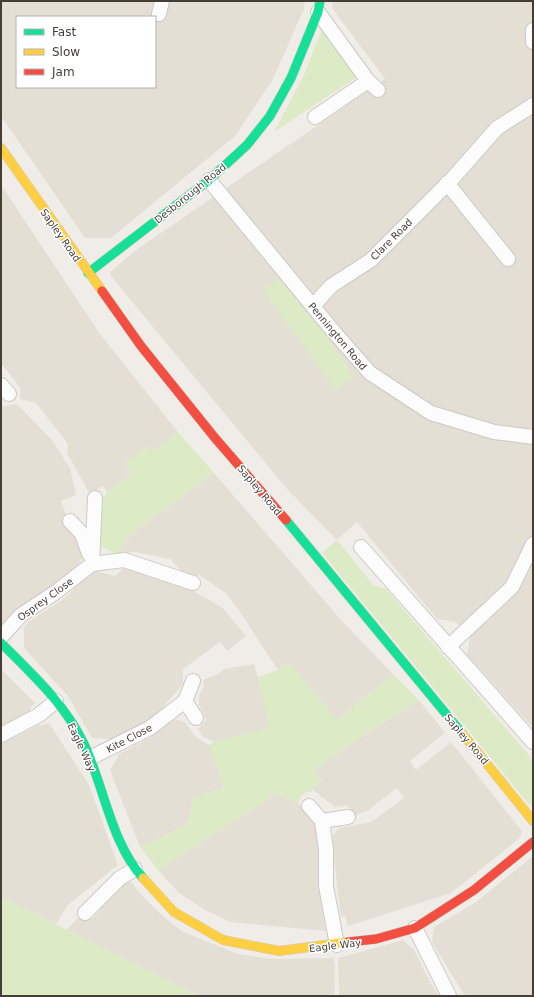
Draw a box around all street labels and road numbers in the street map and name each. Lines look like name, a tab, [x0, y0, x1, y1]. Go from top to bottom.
street label: Desborough Road	[152, 161, 228, 226]
street label: Sapley Road	[38, 207, 83, 264]
street label: Clare Road	[368, 216, 414, 262]
street label: Pennington Road	[306, 300, 369, 372]
street label: Sapley Road	[235, 463, 284, 518]
street label: Osprey Close	[15, 576, 75, 623]
street label: Sapley Road	[442, 712, 491, 767]
street label: Eagle Way	[66, 721, 98, 773]
street label: Kite Close	[105, 722, 154, 755]
street label: Eagle Way	[308, 937, 362, 954]

